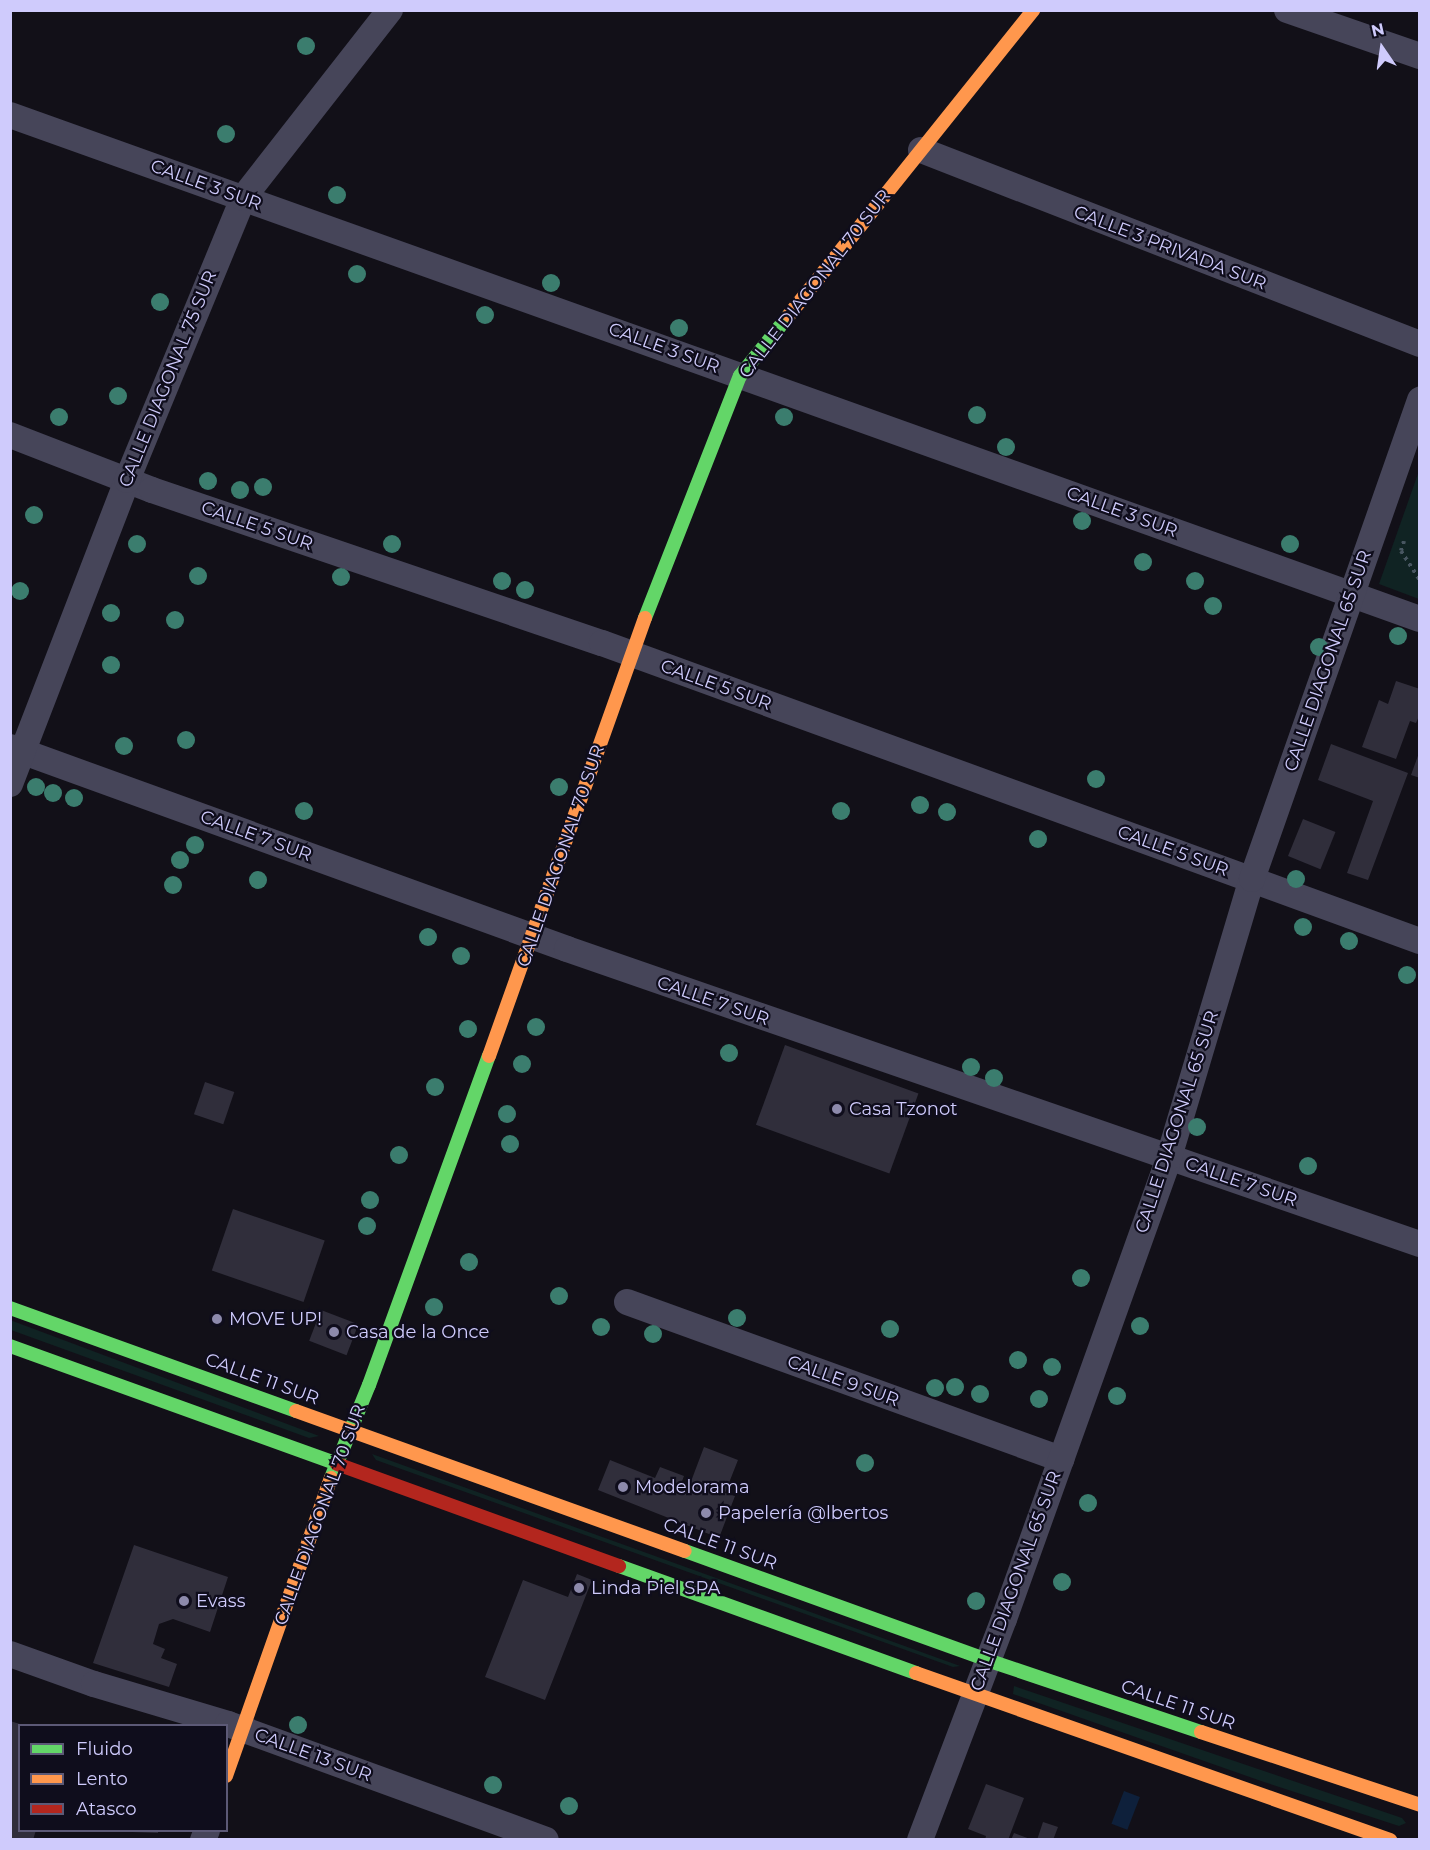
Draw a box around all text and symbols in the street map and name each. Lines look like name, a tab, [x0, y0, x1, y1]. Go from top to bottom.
north arrow	[1352, 18, 1412, 78]
text: N	[1369, 19, 1386, 41]
street label: CALLE 3 SUR	[148, 155, 264, 215]
street label: CALLE DIAGONAL 70 SUR	[735, 185, 895, 383]
street label: CALLE 3 PRIVADA SUR	[1071, 201, 1269, 295]
street label: CALLE DIAGONAL 75 SUR	[115, 268, 221, 490]
street label: CALLE 3 SUR	[606, 318, 722, 378]
street label: CALLE 3 SUR	[1064, 482, 1180, 542]
street label: CALLE 5 SUR	[198, 497, 316, 555]
street label: CALLE DIAGONAL 65 SUR	[1280, 548, 1376, 774]
street label: CALLE 5 SUR	[658, 655, 774, 715]
street label: CALLE DIAGONAL 70 SUR	[513, 742, 609, 970]
street label: CALLE 7 SUR	[197, 806, 315, 866]
street label: CALLE 5 SUR	[1115, 821, 1231, 881]
street label: CALLE 7 SUR	[654, 972, 772, 1030]
street label: CALLE DIAGONAL 65 SUR	[1131, 1008, 1223, 1236]
place label: Casa Tzonot	[849, 1098, 958, 1120]
marker: Casa Tzonot	[830, 1102, 844, 1116]
street label: CALLE 7 SUR	[1182, 1153, 1300, 1211]
place label: MOVE UP!	[229, 1308, 322, 1330]
marker: MOVE UP!	[210, 1312, 224, 1326]
place label: Casa de la Once	[346, 1321, 489, 1343]
marker: Casa de la Once	[327, 1325, 341, 1339]
street label: CALLE 11 SUR	[202, 1348, 322, 1410]
street label: CALLE 9 SUR	[784, 1351, 902, 1411]
street label: CALLE DIAGONAL 70 SUR	[270, 1402, 370, 1628]
street label: CALLE DIAGONAL 65 SUR	[966, 1468, 1066, 1694]
place label: Modelorama	[635, 1476, 750, 1498]
marker: Modelorama	[616, 1480, 630, 1494]
place label: Papelería @lbertos	[718, 1502, 888, 1524]
marker: Papelería @lbertos	[699, 1506, 713, 1520]
street label: CALLE 11 SUR	[660, 1513, 780, 1575]
place label: Linda Piel SPA	[591, 1577, 720, 1599]
marker: Linda Piel SPA	[572, 1581, 586, 1595]
place label: Evass	[196, 1590, 245, 1612]
marker: Evass	[177, 1594, 191, 1608]
street label: CALLE 11 SUR	[1118, 1675, 1238, 1735]
legend	[18, 1724, 228, 1832]
street label: CALLE 13 SUR	[252, 1724, 374, 1786]
text: Fluido	[76, 1738, 133, 1760]
text: Lento	[76, 1768, 128, 1790]
text: Atasco	[76, 1798, 136, 1820]

